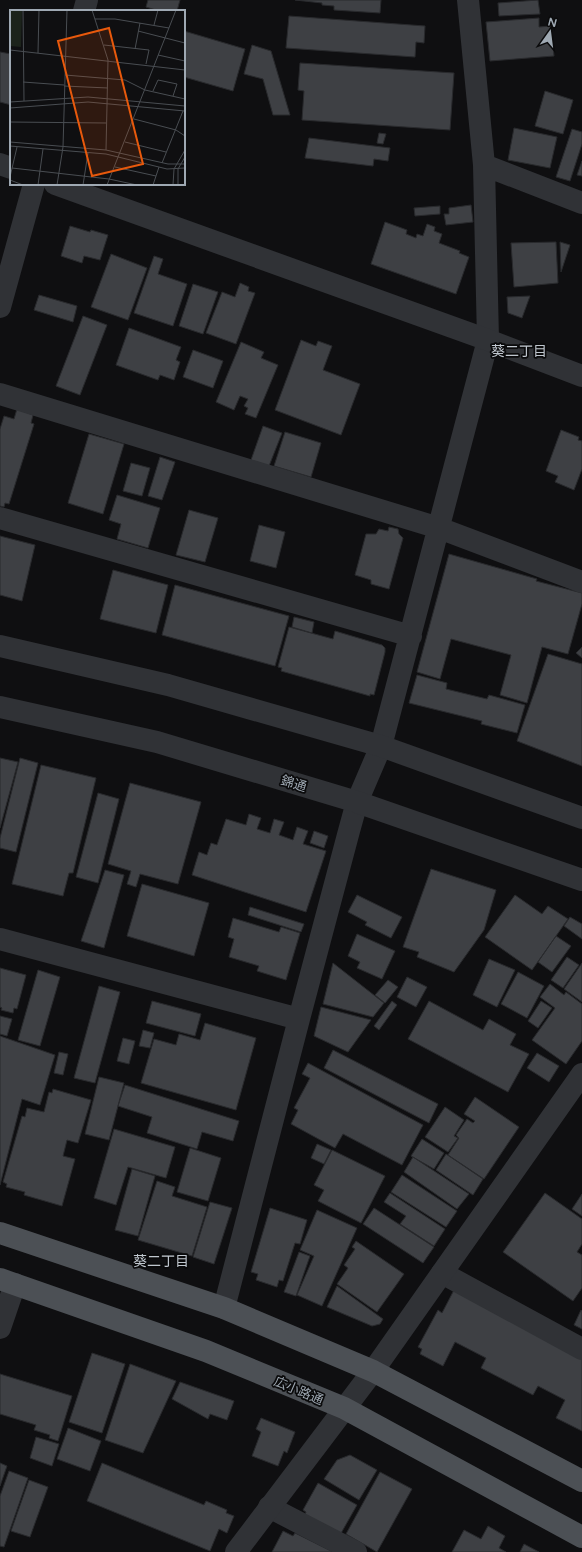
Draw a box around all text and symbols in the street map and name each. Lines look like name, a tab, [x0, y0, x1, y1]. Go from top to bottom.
inset map	[10, 10, 185, 185]
north arrow	[530, 12, 570, 52]
text: N	[546, 15, 558, 30]
district label: 葵二丁目	[491, 343, 547, 360]
street label: 錦通	[279, 773, 308, 795]
district label: 葵二丁目	[133, 1253, 189, 1270]
street label: 広小路通	[272, 1373, 326, 1408]

